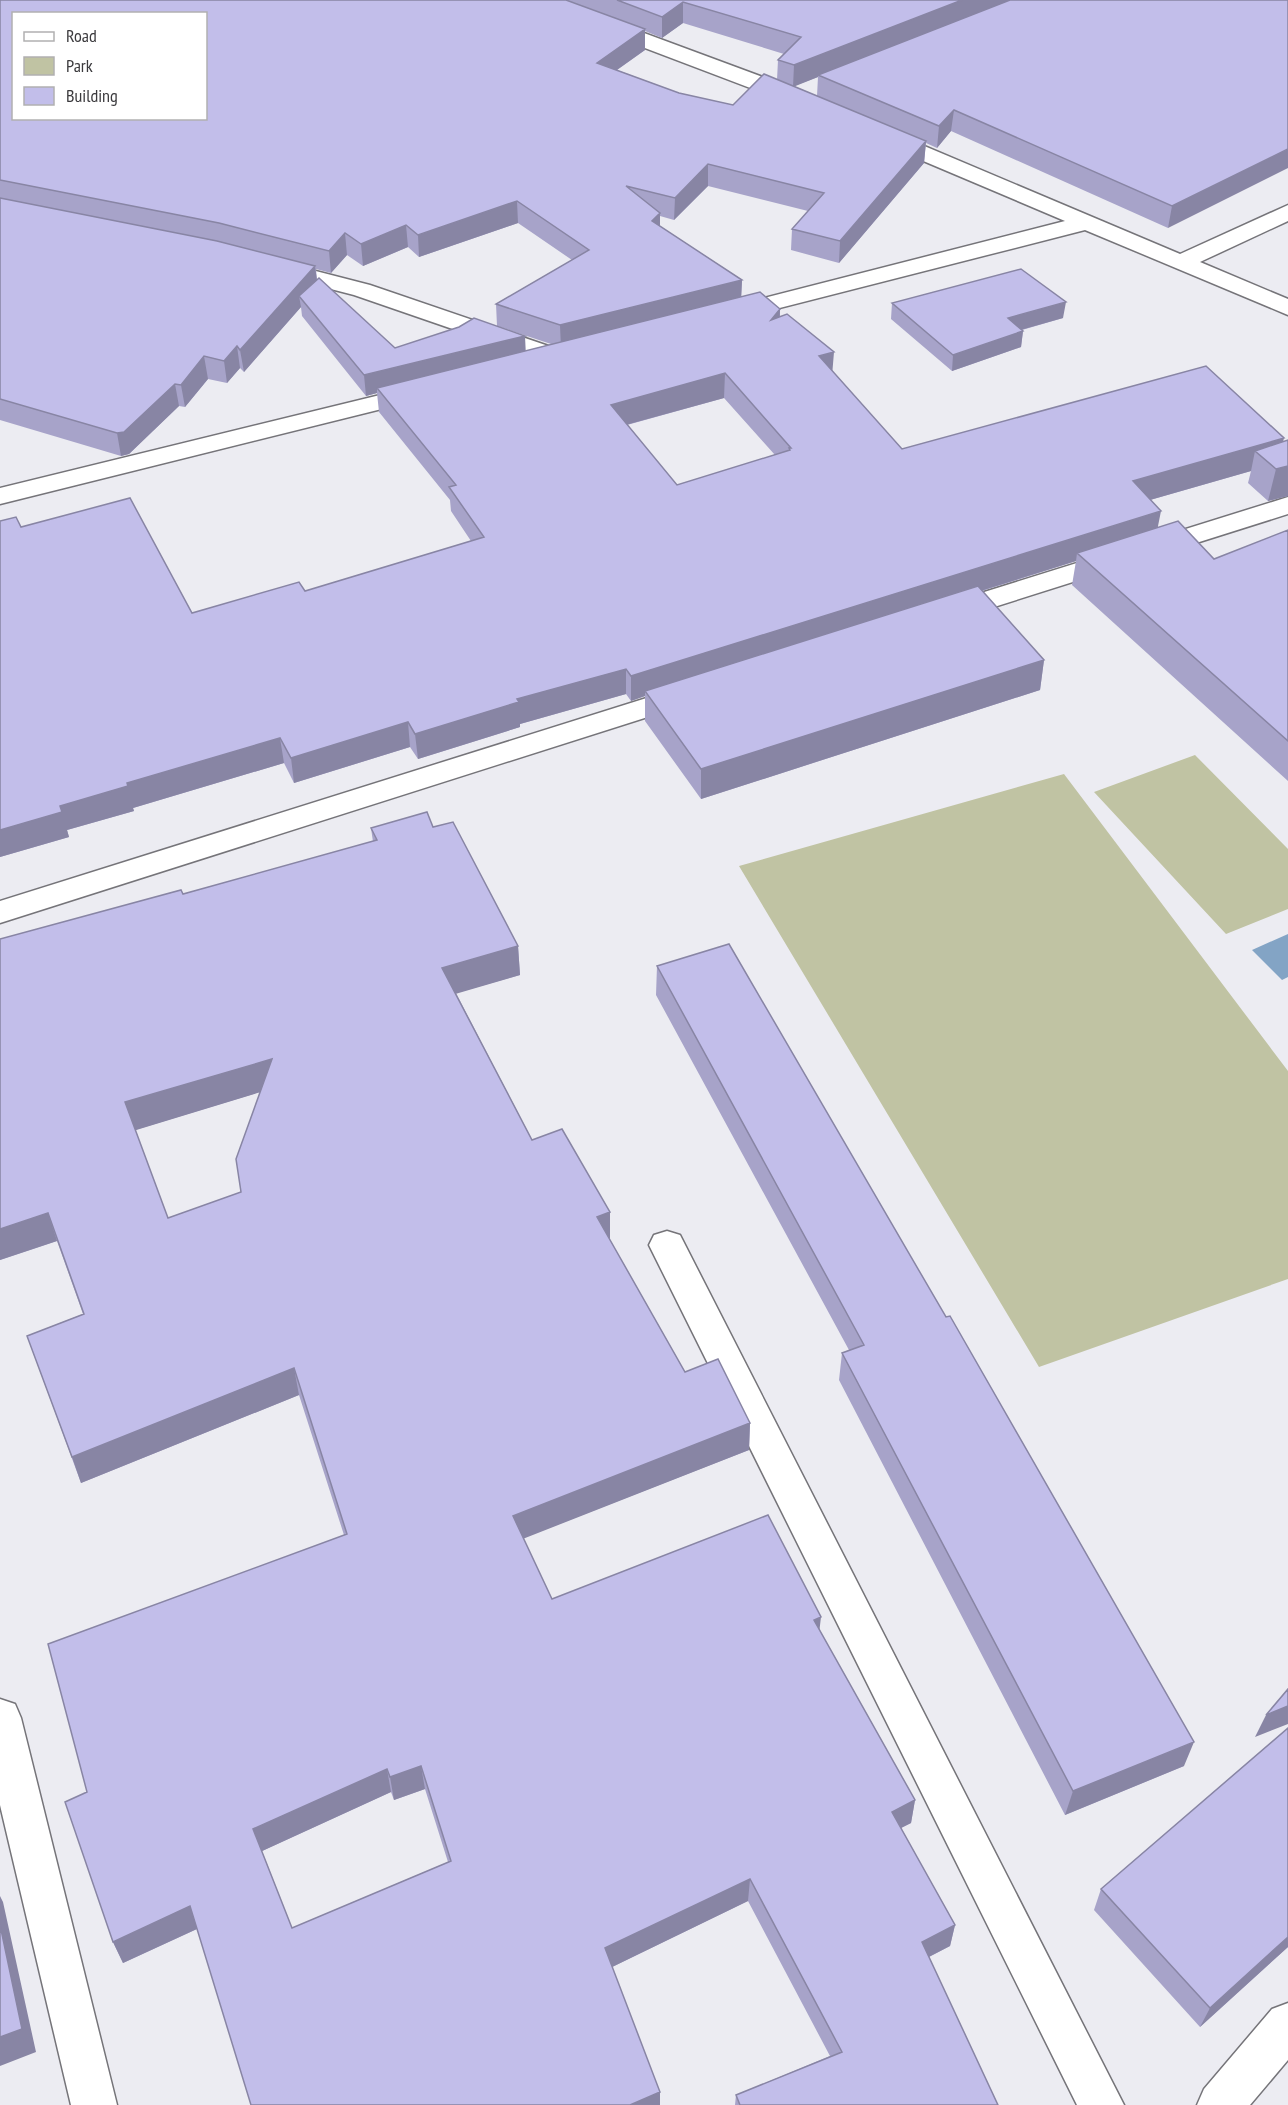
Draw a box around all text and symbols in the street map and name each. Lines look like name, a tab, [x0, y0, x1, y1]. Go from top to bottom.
legend	[12, 12, 207, 120]
text: Road	[66, 24, 97, 47]
text: Park	[66, 54, 93, 77]
text: Building	[66, 84, 118, 107]

